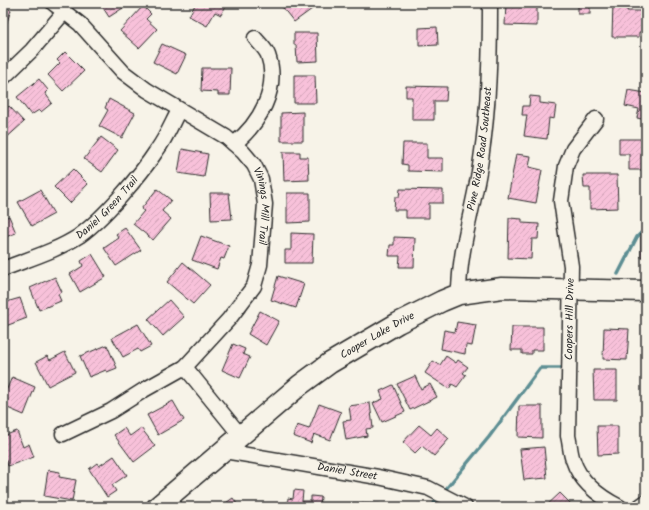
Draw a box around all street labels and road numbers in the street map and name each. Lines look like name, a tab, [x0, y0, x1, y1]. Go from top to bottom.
street label: Pine Ridge Road Southeast	[462, 86, 497, 212]
street label: Vinings Mill Trail	[248, 164, 274, 246]
street label: Daniel Green Trail	[72, 172, 144, 244]
street label: Coopers Hill Drive	[560, 278, 580, 360]
street label: Cooper Lake Drive	[337, 307, 418, 364]
street label: Daniel Street	[316, 458, 379, 486]

